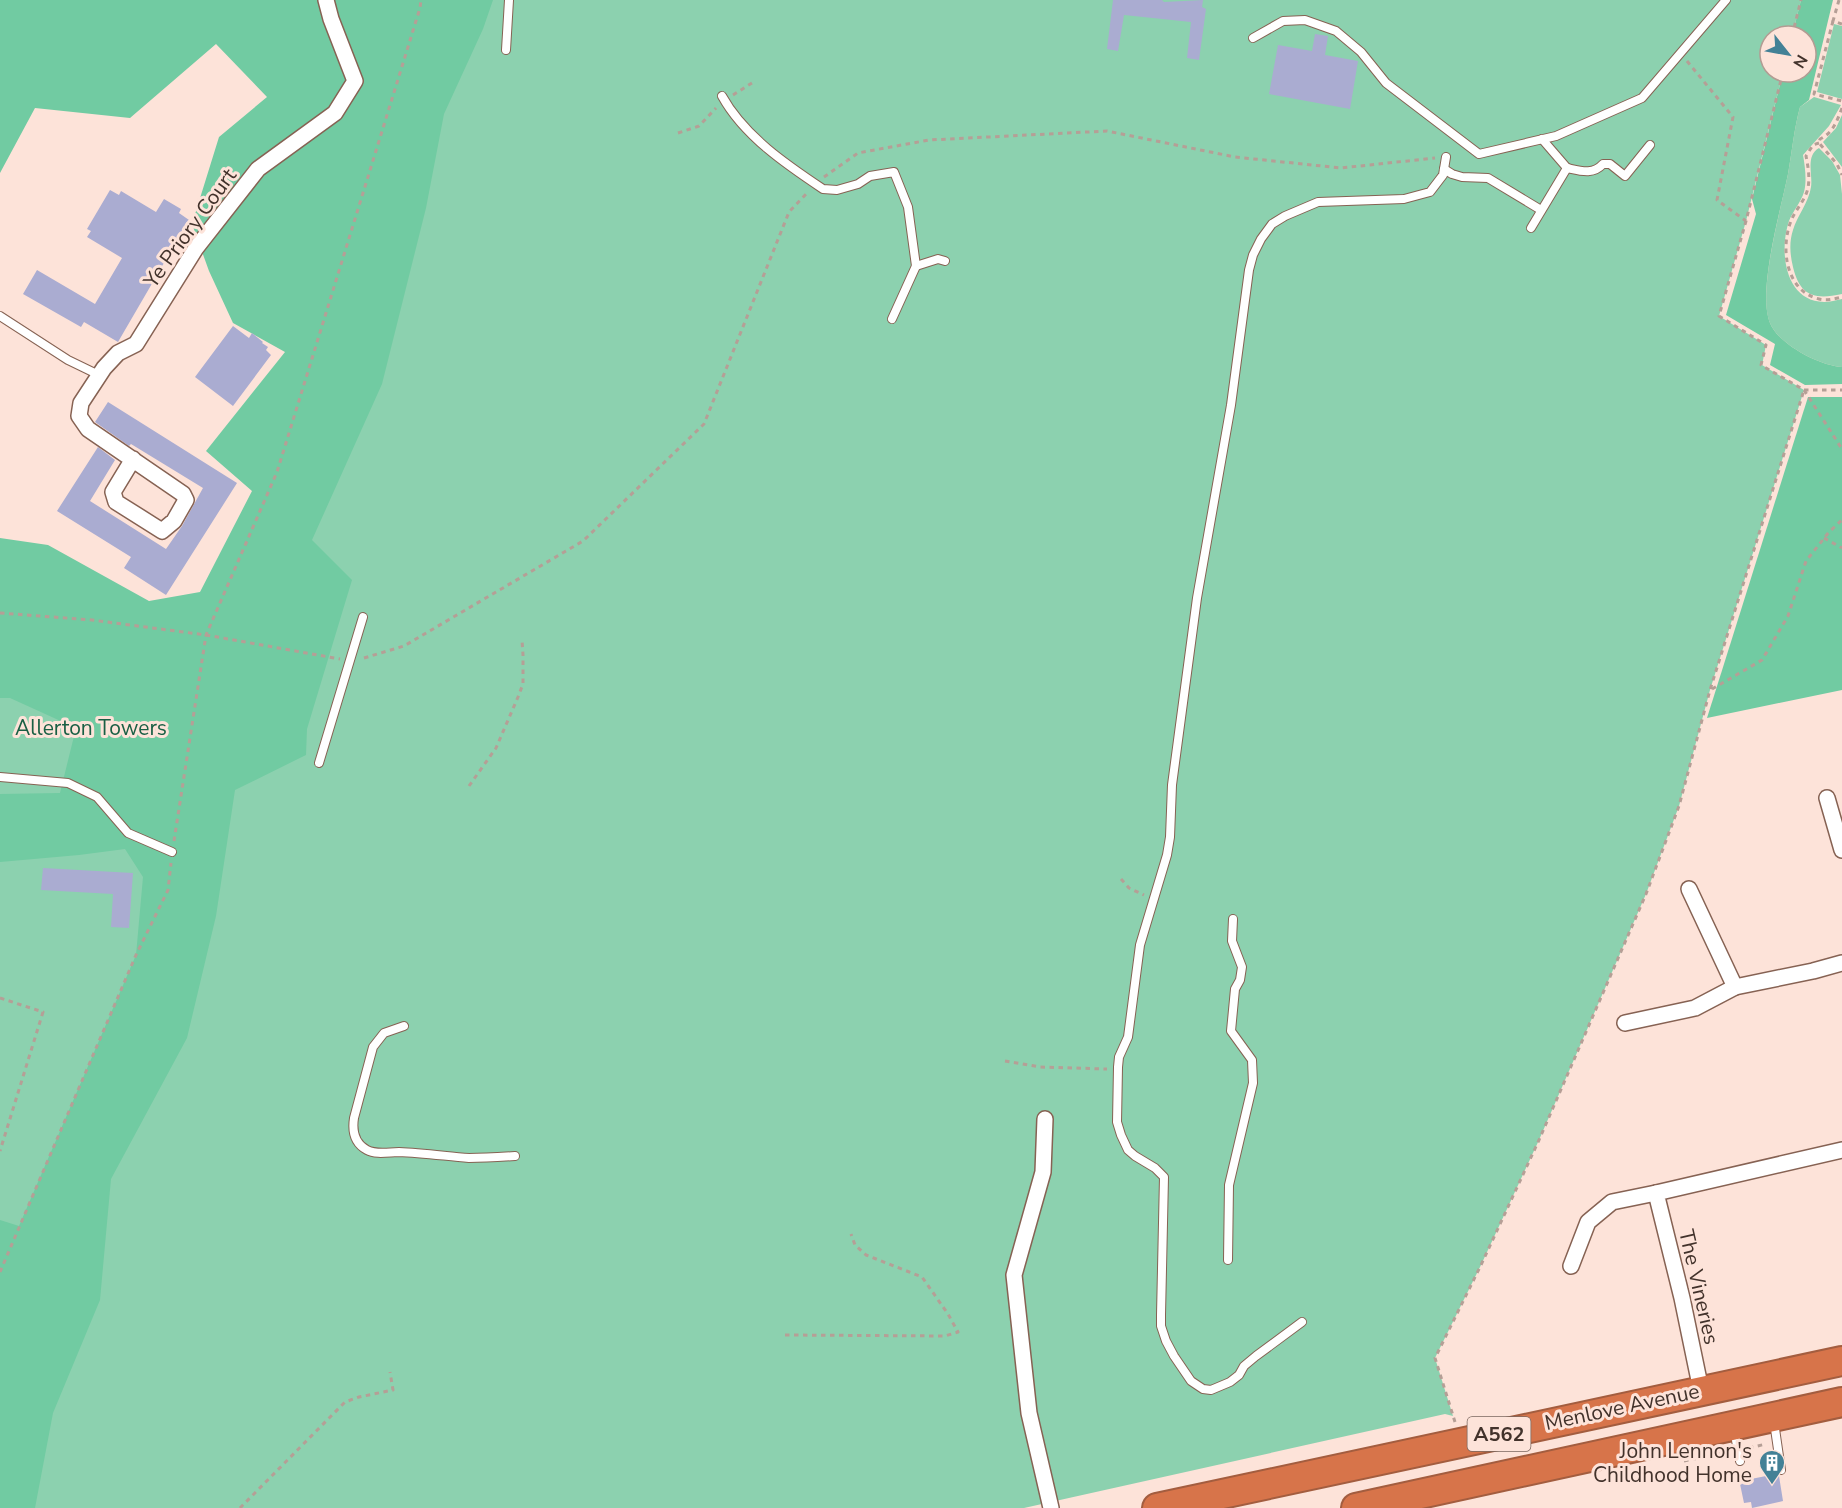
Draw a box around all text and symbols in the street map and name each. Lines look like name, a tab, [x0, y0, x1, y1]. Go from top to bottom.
north arrow	[1758, 24, 1818, 84]
text: N	[1787, 50, 1813, 72]
street label: Ye Priory Court	[137, 162, 243, 294]
park label: Allerton Towers	[15, 714, 167, 742]
street label: The Vineries	[1672, 1227, 1726, 1347]
street label: Menlove Avenue	[1542, 1377, 1702, 1437]
road number: A562	[1468, 1417, 1530, 1451]
place label: John Lennon's Childhood Home	[1593, 1437, 1752, 1489]
building icon: John Lennon's Childhood Home	[1757, 1448, 1787, 1486]

